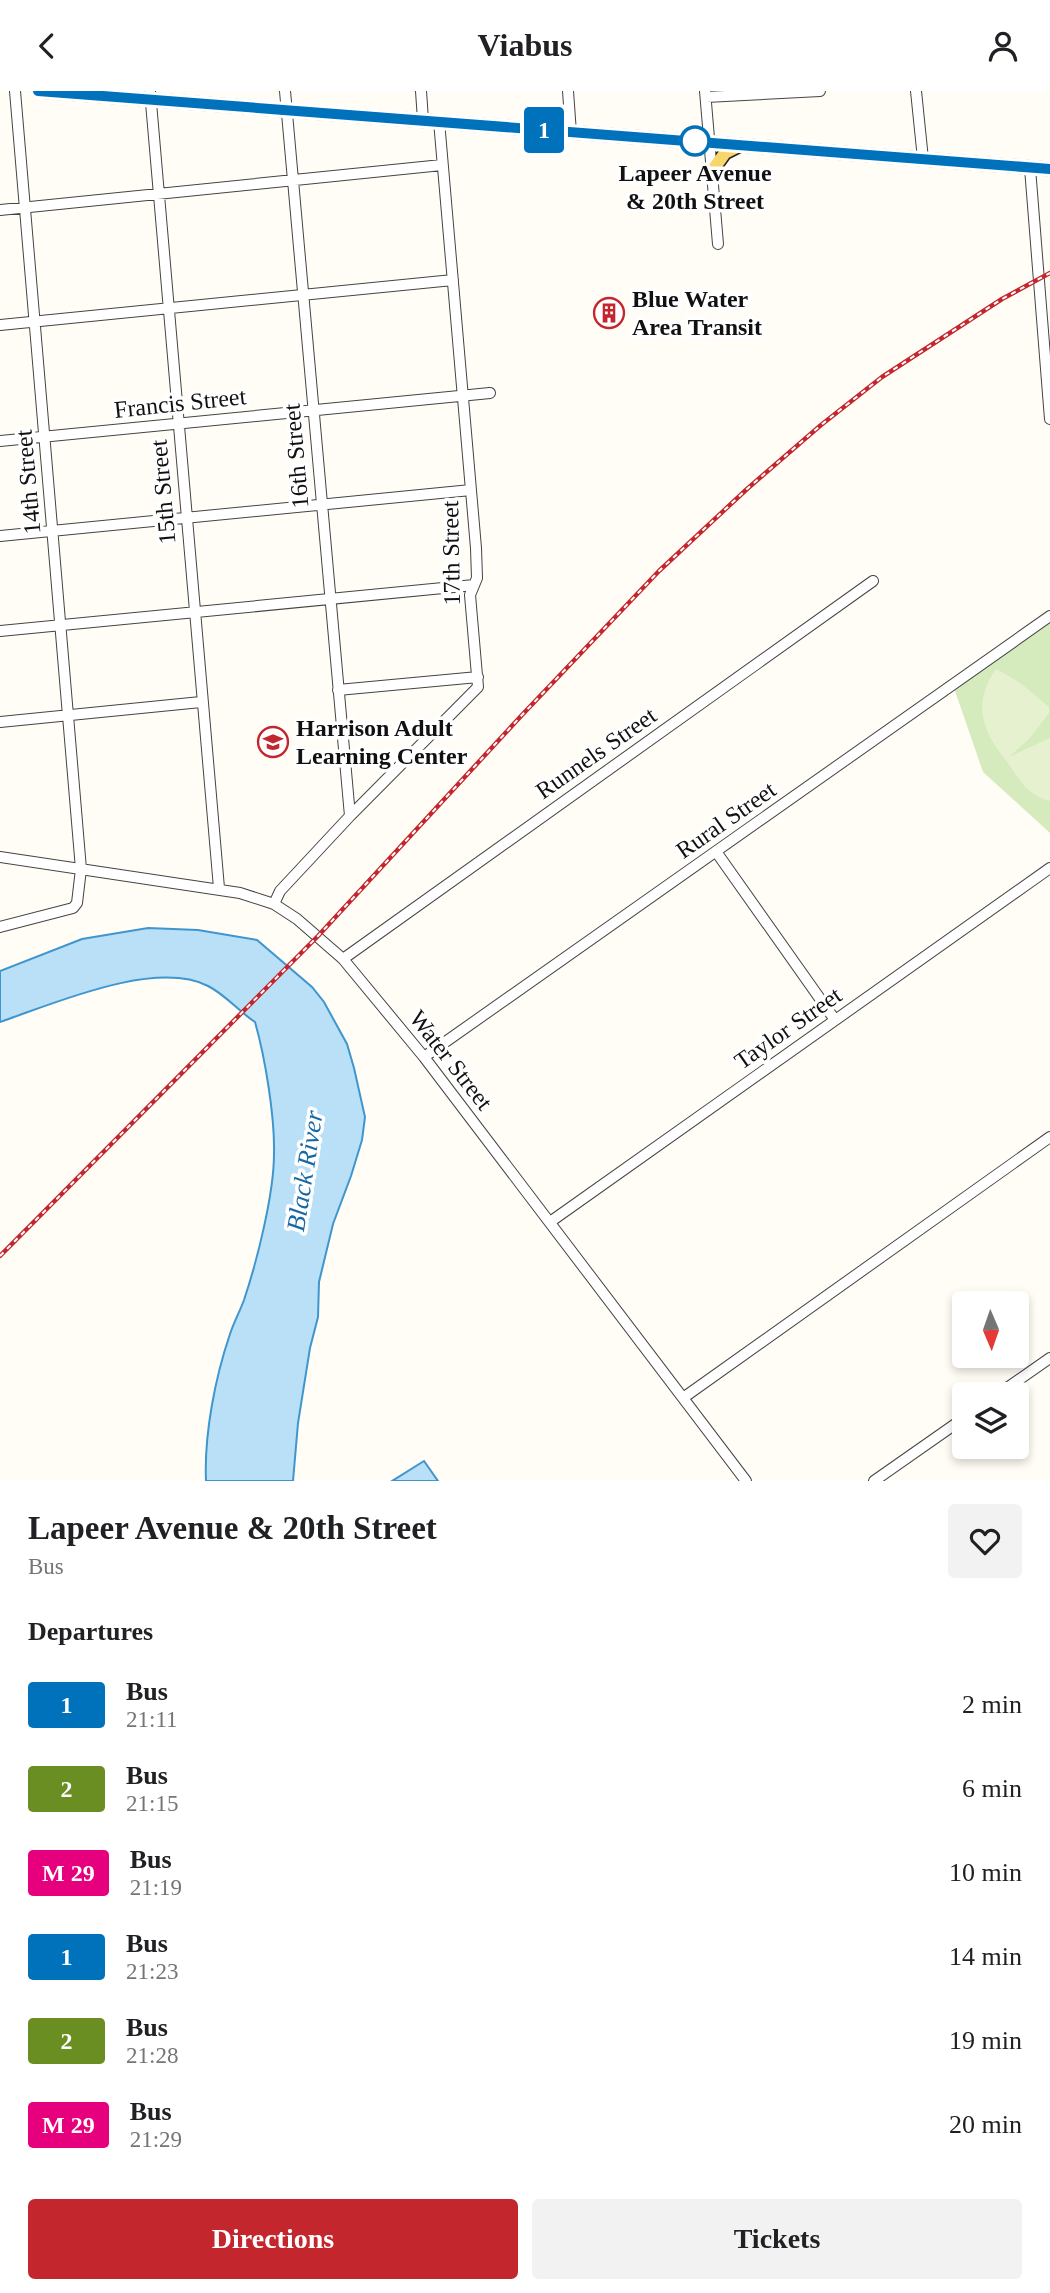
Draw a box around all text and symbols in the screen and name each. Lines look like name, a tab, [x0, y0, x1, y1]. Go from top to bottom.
icon: back	[28, 27, 66, 65]
text: Viabus	[478, 27, 572, 63]
icon: person	[984, 27, 1022, 65]
line badge: 1	[521, 107, 567, 153]
text: 1	[538, 117, 550, 143]
marker: Lapeer Avenue & 20th Street	[680, 126, 710, 156]
place label: Lapeer Avenue & 20th Street	[618, 160, 772, 214]
place label: Blue Water Area Transit	[632, 286, 762, 340]
building icon: Blue Water Area Transit	[592, 296, 626, 330]
street label: Francis Street	[113, 383, 248, 423]
street label: 16th Street	[278, 402, 314, 509]
street label: 14th Street	[10, 428, 46, 535]
street label: 15th Street	[145, 438, 181, 545]
street label: 17th Street	[437, 500, 465, 606]
street label: Runnels Street	[531, 702, 661, 804]
place label: Harrison Adult Learning Center	[296, 715, 468, 769]
school or university icon: Harrison Adult Learning Center	[256, 725, 290, 759]
street label: Rural Street	[671, 776, 781, 864]
street label: Taylor Street	[730, 982, 847, 1074]
street label: Water Street	[404, 1005, 498, 1115]
water label: Black River	[281, 1108, 329, 1234]
north arrow	[952, 1291, 1029, 1369]
map controls	[952, 1291, 1029, 1459]
button: layers	[952, 1382, 1029, 1459]
button: heart	[948, 1504, 1022, 1578]
text: Lapeer Avenue & 20th Street	[28, 1510, 437, 1546]
text: Bus	[28, 1554, 64, 1579]
text: Departures	[28, 1617, 153, 1646]
text: Bus	[126, 1677, 168, 1706]
text: 2 min	[962, 1690, 1022, 1719]
text: 1	[61, 1692, 73, 1718]
text: 21:11	[126, 1707, 178, 1732]
text: Bus	[126, 1761, 168, 1790]
text: 6 min	[962, 1774, 1022, 1803]
text: 2	[61, 1776, 73, 1802]
text: 21:15	[126, 1791, 178, 1816]
text: Bus	[130, 1845, 172, 1874]
text: 10 min	[949, 1858, 1022, 1887]
text: M 29	[42, 1860, 95, 1886]
text: 21:19	[130, 1875, 182, 1900]
text: Bus	[126, 1929, 168, 1958]
text: 14 min	[949, 1942, 1022, 1971]
text: 1	[61, 1944, 73, 1970]
text: 21:23	[126, 1959, 178, 1984]
text: Bus	[126, 2013, 168, 2042]
text: 19 min	[949, 2026, 1022, 2055]
text: 2	[61, 2028, 73, 2054]
text: 21:28	[126, 2043, 178, 2068]
text: Bus	[130, 2097, 172, 2126]
text: 20 min	[949, 2110, 1022, 2139]
text: M 29	[42, 2112, 95, 2138]
text: 21:29	[130, 2127, 182, 2152]
button: Directions	[28, 2199, 518, 2279]
button: Tickets	[532, 2199, 1022, 2279]

